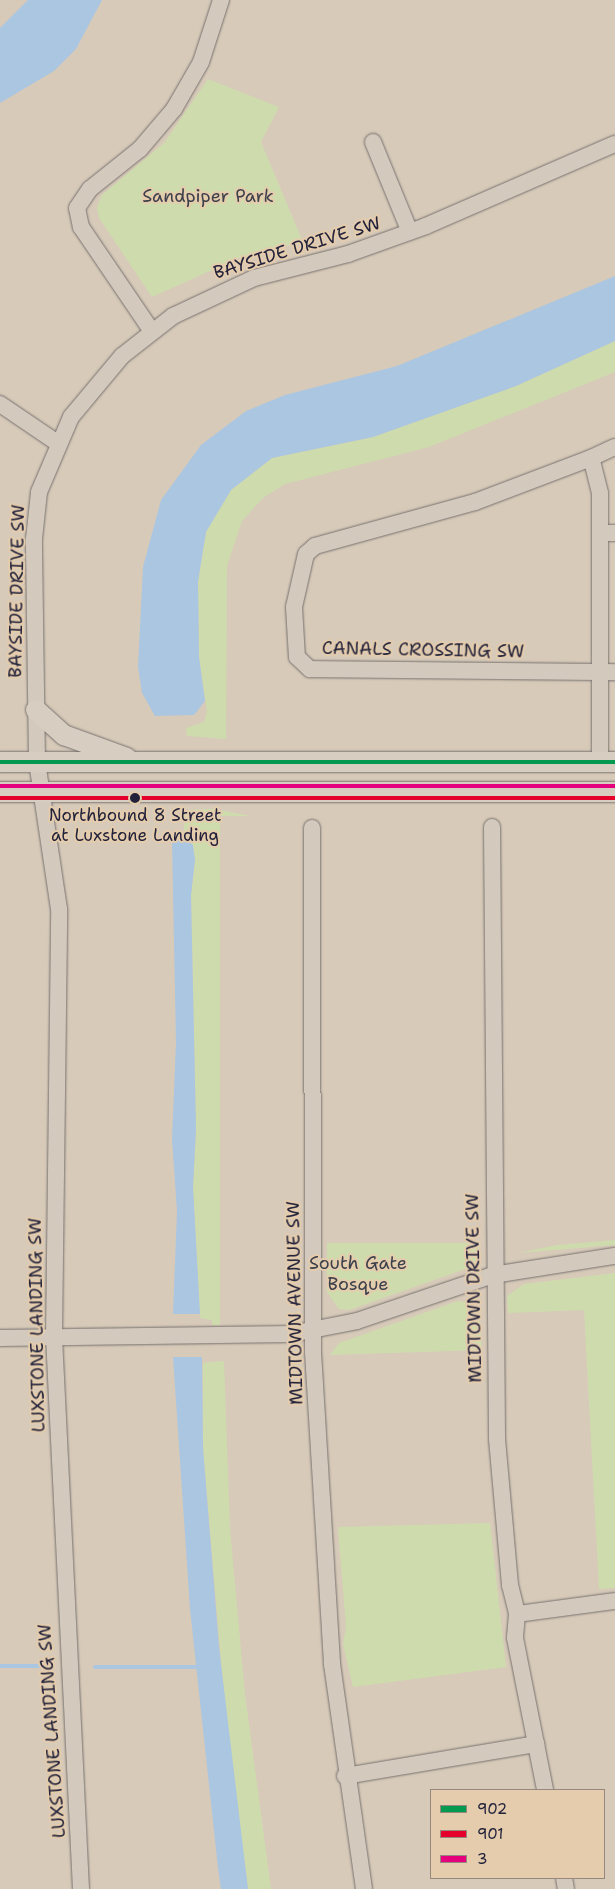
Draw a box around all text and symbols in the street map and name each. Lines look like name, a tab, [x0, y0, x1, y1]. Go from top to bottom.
park label: Sandpiper Park	[142, 185, 274, 207]
street label: BAYSIDE DRIVE SW	[211, 212, 383, 284]
street label: BAYSIDE DRIVE SW	[5, 504, 29, 678]
street label: CANALS CROSSING SW	[322, 637, 524, 663]
marker: Northbound 8 Street at Luxstone Landing	[130, 793, 140, 803]
place label: Northbound 8 Street at Luxstone Landing	[49, 806, 221, 846]
street label: MIDTOWN DRIVE SW	[462, 1193, 486, 1383]
street label: MIDTOWN AVENUE SW	[282, 1201, 308, 1405]
street label: LUXSTONE LANDING SW	[24, 1217, 50, 1433]
park label: South Gate Bosque	[309, 1253, 407, 1296]
street label: LUXSTONE LANDING SW	[34, 1623, 70, 1839]
legend	[430, 1789, 605, 1879]
text: 902	[477, 1799, 507, 1819]
text: 901	[477, 1824, 504, 1844]
text: 3	[477, 1849, 488, 1869]

